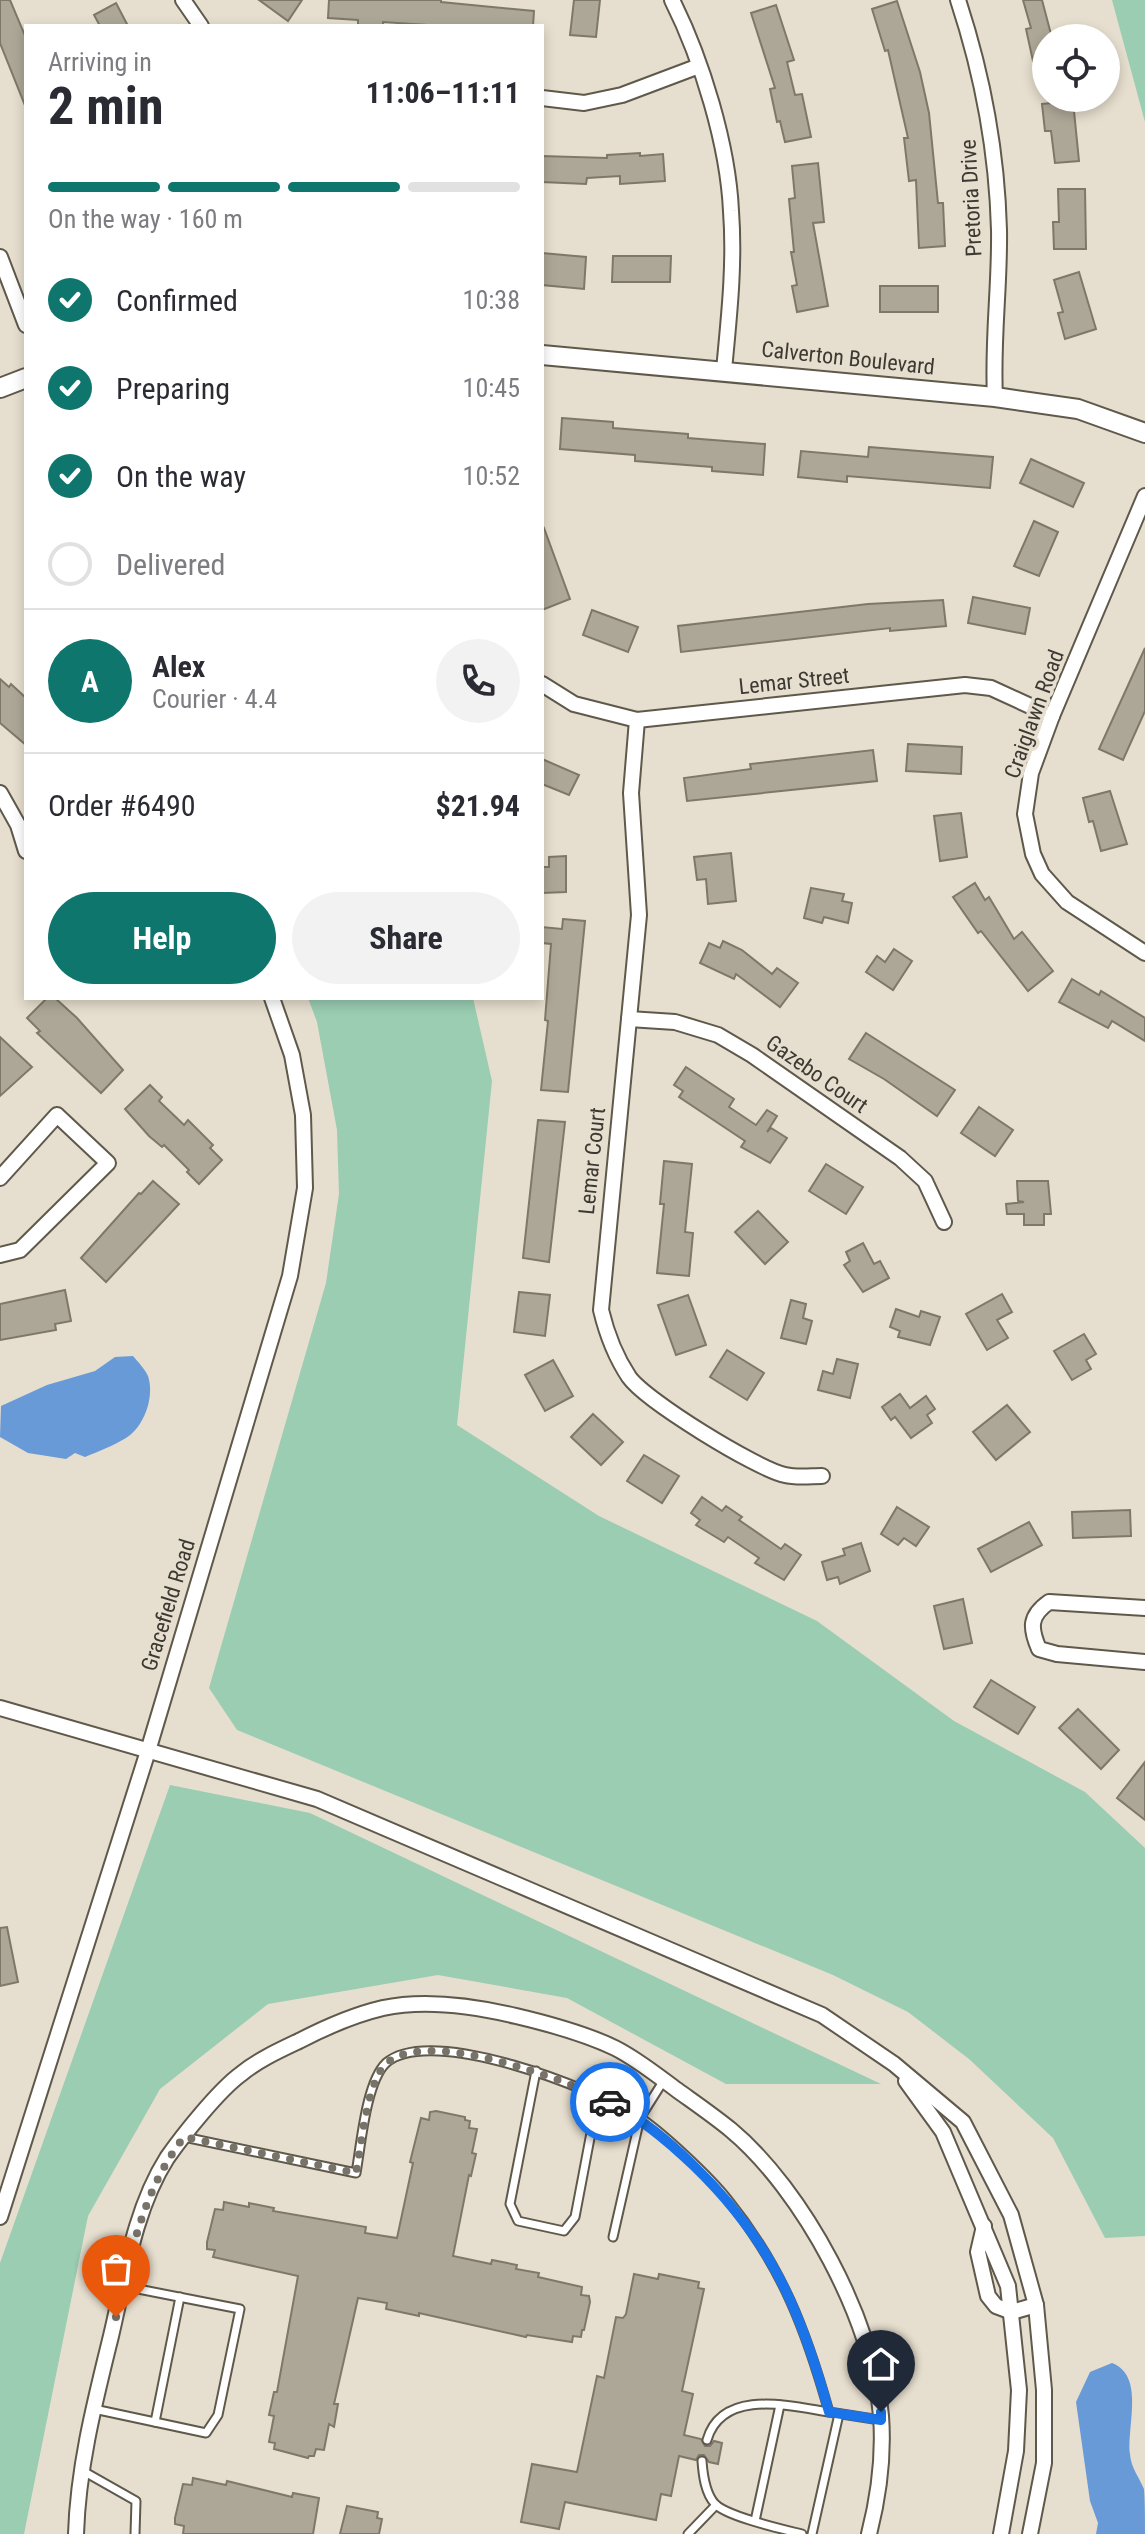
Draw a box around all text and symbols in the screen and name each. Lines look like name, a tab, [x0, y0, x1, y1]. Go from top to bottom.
map controls	[1032, 24, 1120, 112]
button: locate	[1032, 24, 1120, 112]
text: Arriving in	[48, 47, 152, 77]
text: 11:06–11:11	[366, 75, 520, 110]
text: 2 min	[48, 76, 164, 137]
street label: Pretoria Drive	[955, 139, 987, 257]
text: On the way · 160 m	[48, 204, 243, 234]
icon: check	[48, 278, 92, 322]
text: Confirmed	[116, 283, 238, 318]
text: 10:38	[463, 285, 520, 315]
street label: Calverton Boulevard	[760, 336, 936, 380]
icon: check	[48, 366, 92, 410]
text: Preparing	[116, 371, 230, 406]
text: 10:45	[463, 373, 520, 403]
icon: check	[48, 454, 92, 498]
text: On the way	[116, 459, 246, 494]
text: 10:52	[463, 461, 520, 491]
text: Delivered	[116, 547, 225, 582]
button: phone	[436, 639, 520, 723]
street label: Craiglawn Road	[999, 646, 1069, 782]
text: Alex	[152, 649, 205, 684]
street label: Lemar Street	[737, 663, 851, 699]
text: A	[81, 664, 99, 699]
text: Courier · 4.4	[152, 684, 277, 714]
text: Order #6490	[48, 788, 196, 823]
text: $21.94	[435, 788, 520, 823]
button: Help	[48, 892, 276, 984]
button: Share	[292, 892, 520, 984]
street label: Gazebo Court	[761, 1030, 873, 1118]
street label: Lemar Court	[574, 1106, 610, 1216]
street label: Gracefield Road	[136, 1536, 200, 1674]
courier	[570, 2062, 650, 2142]
icon: car	[588, 2080, 632, 2124]
pin	[82, 2235, 150, 2317]
icon: bag	[94, 2247, 138, 2291]
pin	[847, 2330, 915, 2412]
icon: home	[859, 2342, 903, 2386]

